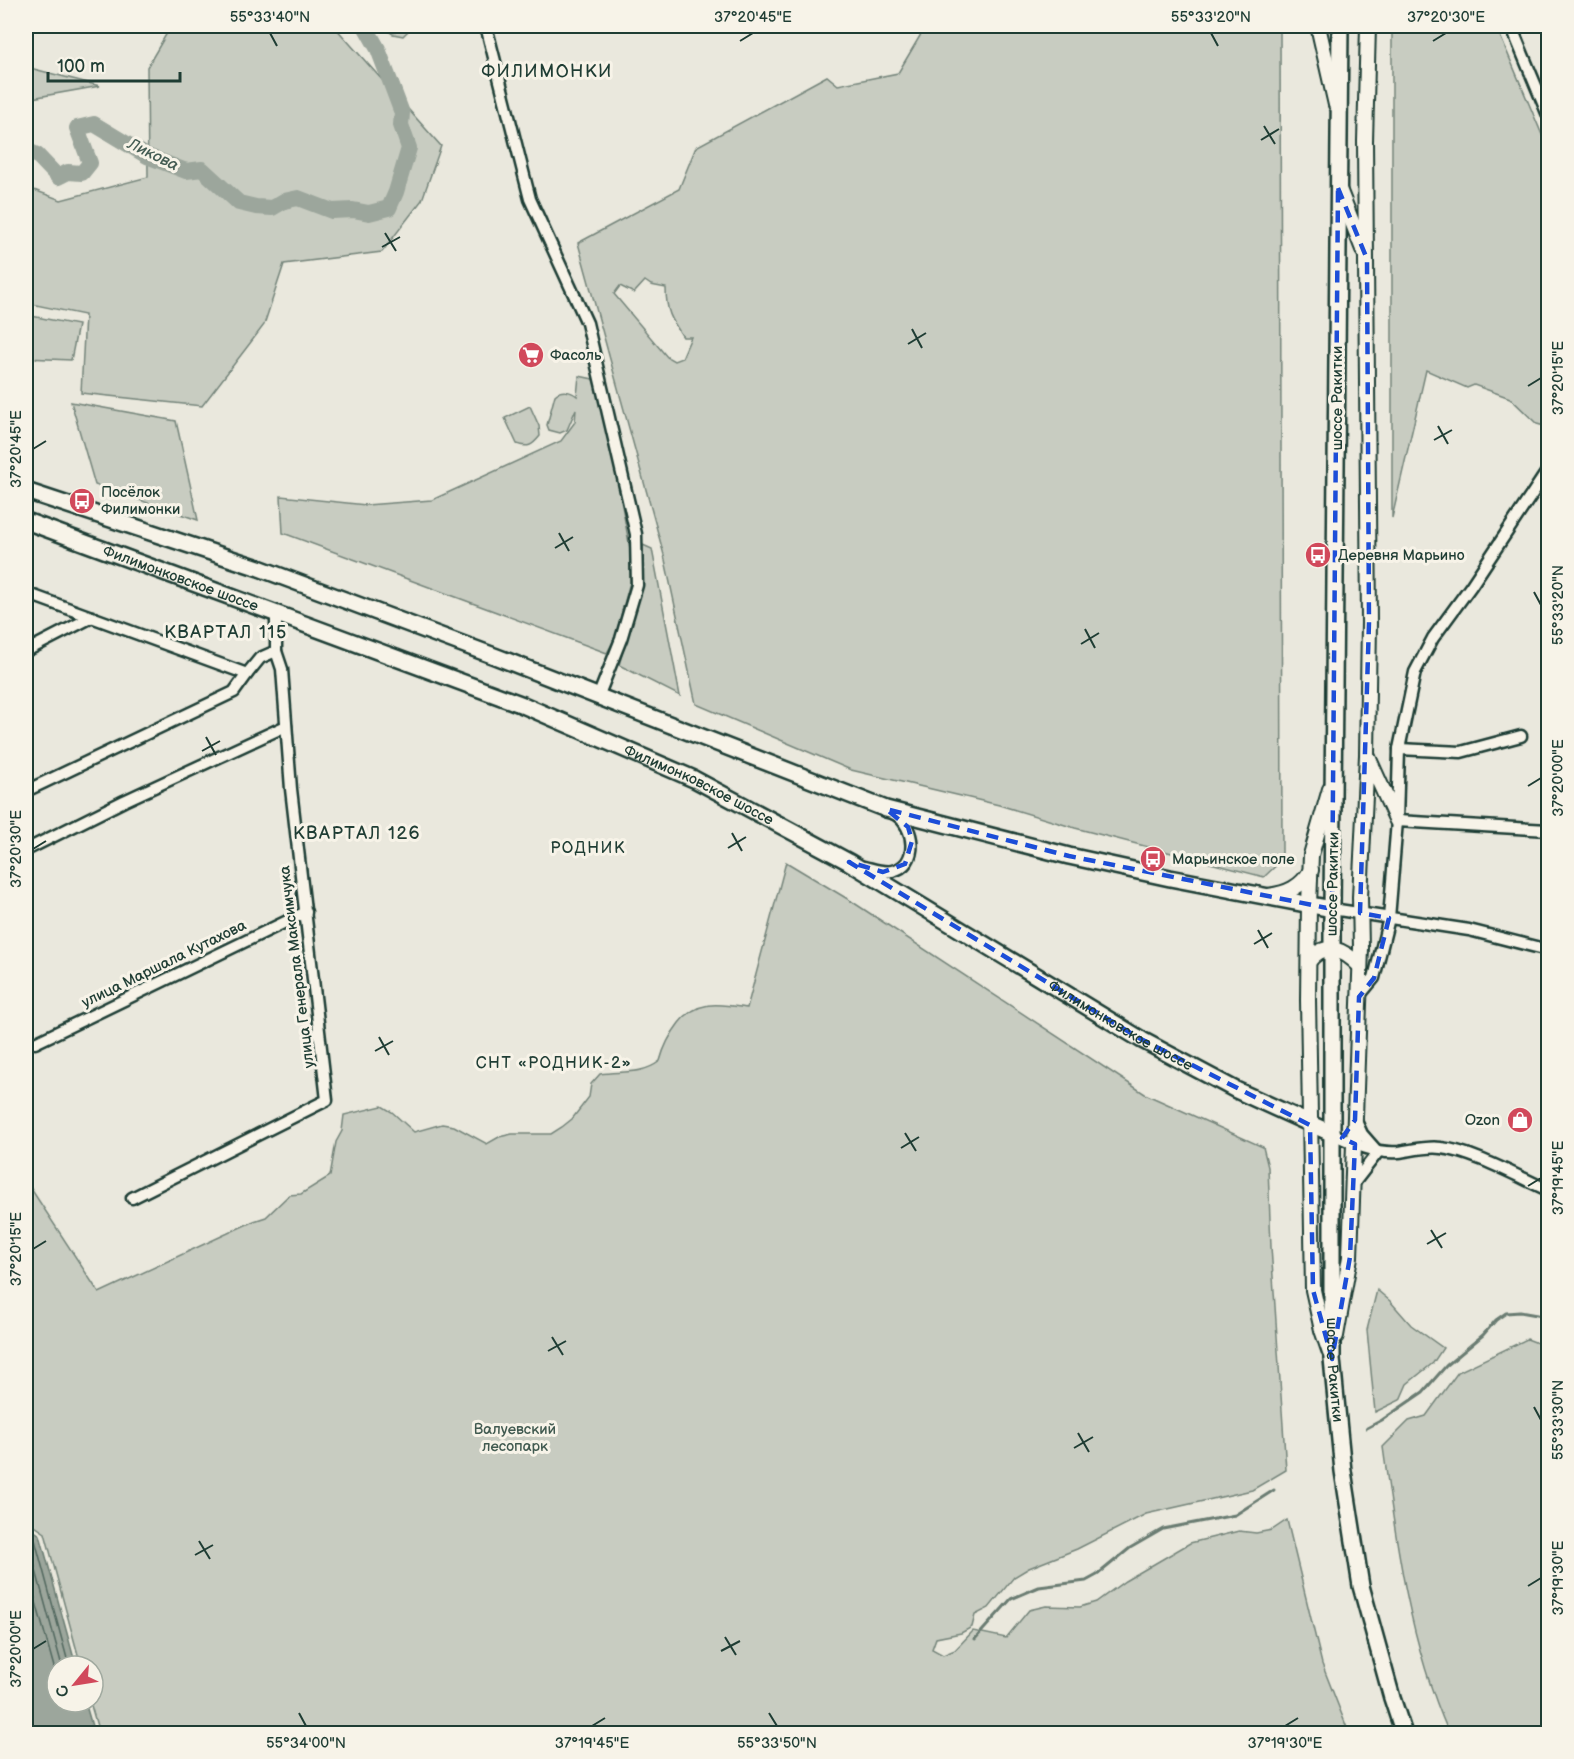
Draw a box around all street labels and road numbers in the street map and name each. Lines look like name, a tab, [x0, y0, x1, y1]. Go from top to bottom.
street label: шоссе Ракитки	[1328, 346, 1347, 450]
street label: Филимонковское шоссе	[100, 541, 261, 616]
street label: Филимонковское шоссе	[621, 740, 777, 829]
street label: шоссе Ракитки	[1323, 832, 1343, 936]
street label: улица Генерала Максимчука	[275, 865, 319, 1069]
street label: улица Маршала Кутахова	[79, 916, 249, 1012]
street label: Филимонковское шоссе	[1045, 976, 1196, 1075]
street label: шоссе Ракитки	[1323, 1318, 1348, 1423]

